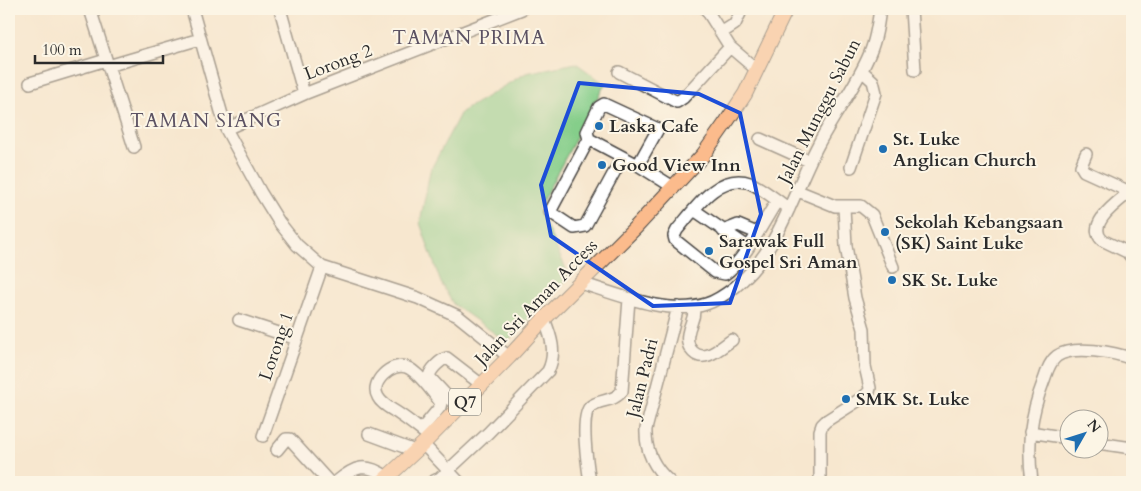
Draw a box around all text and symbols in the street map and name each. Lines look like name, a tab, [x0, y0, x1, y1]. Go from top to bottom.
district label: TAMAN PRIMA	[392, 25, 546, 51]
scale bar	[35, 32, 162, 64]
street label: Jalan Munggu Sabun	[771, 34, 867, 191]
street label: Lorong 2	[300, 38, 376, 87]
text: 100 m	[42, 40, 82, 60]
district label: TAMAN SIANG	[130, 108, 282, 134]
place label: Laska Cafe	[609, 114, 699, 139]
marker: Laska Cafe	[593, 120, 605, 132]
place label: St. Luke Anglican Church	[893, 127, 1036, 173]
marker: St. Luke Anglican Church	[877, 143, 889, 155]
place label: Good View Inn	[612, 153, 741, 178]
marker: Good View Inn	[596, 159, 608, 171]
place label: Sekolah Kebangsaan (SK) Saint Luke	[895, 210, 1064, 256]
marker: Sekolah Kebangsaan (SK) Saint Luke	[879, 226, 891, 238]
place label: Sarawak Full Gospel Sri Aman	[719, 229, 858, 275]
street label: Jalan Sri Aman Access	[467, 234, 603, 373]
marker: Sarawak Full Gospel Sri Aman	[703, 245, 715, 257]
place label: SK St. Luke	[902, 268, 998, 293]
marker: SK St. Luke	[886, 274, 898, 286]
street label: Lorong 1	[253, 308, 300, 384]
street label: Jalan Padri	[620, 336, 664, 423]
place label: SMK St. Luke	[856, 387, 970, 412]
road number: Q7	[449, 388, 481, 416]
marker: SMK St. Luke	[840, 393, 852, 405]
north arrow	[1058, 408, 1108, 458]
text: N	[1083, 415, 1105, 437]

